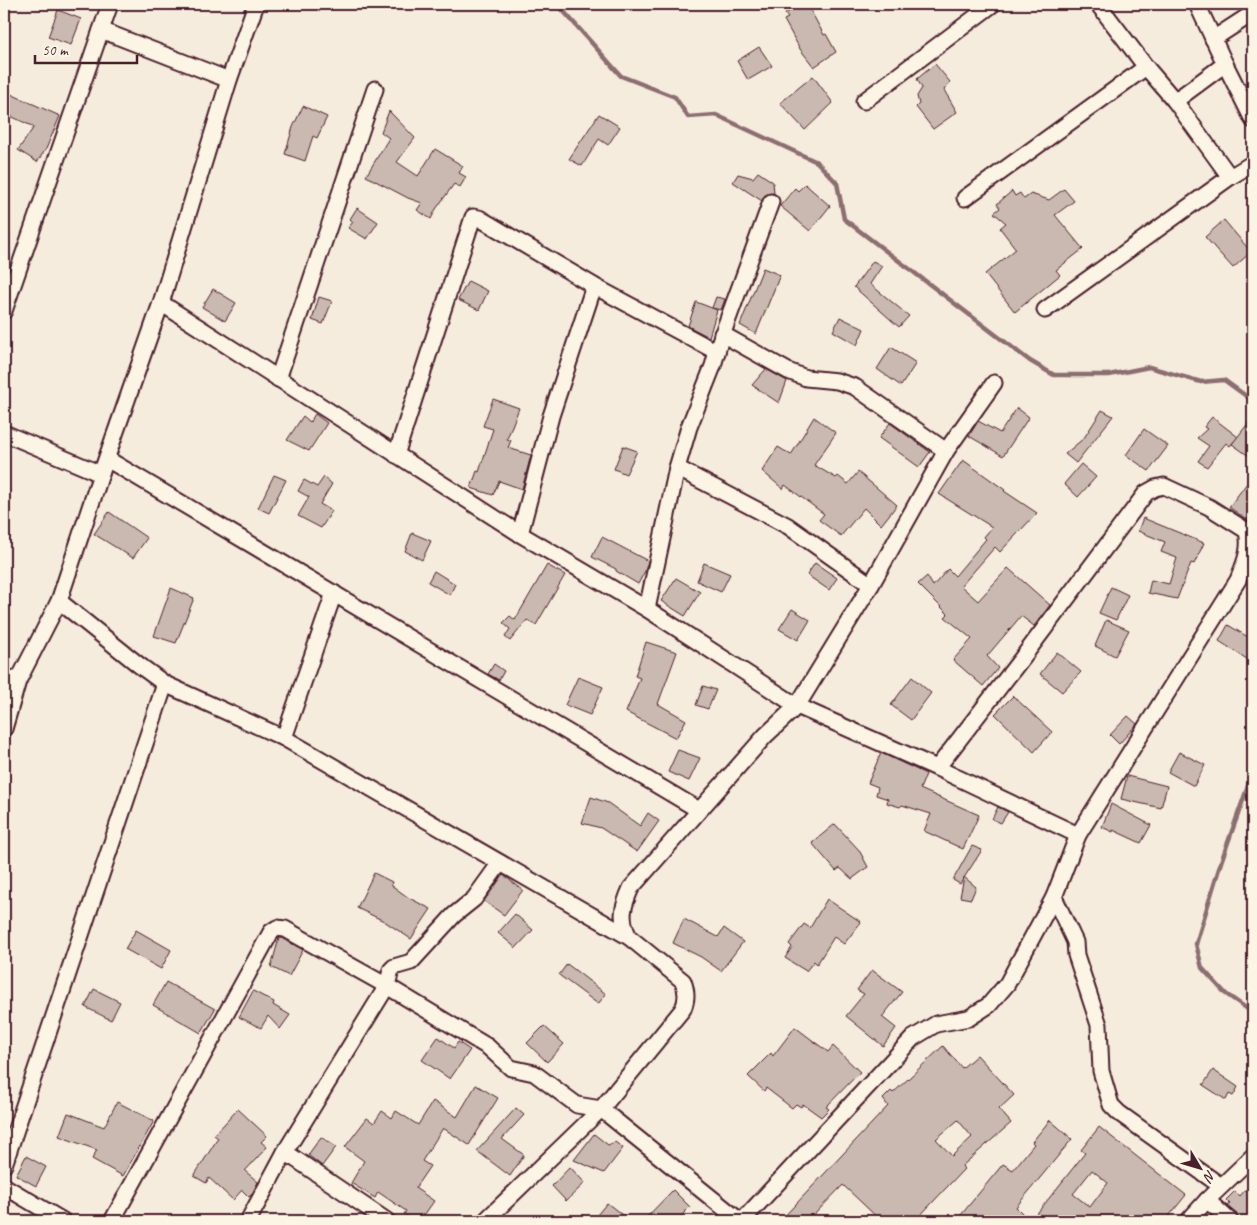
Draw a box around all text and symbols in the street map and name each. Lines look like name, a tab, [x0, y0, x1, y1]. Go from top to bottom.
scale bar	[35, 32, 138, 64]
text: 50 m	[42, 41, 69, 60]
north arrow	[1174, 1142, 1224, 1192]
text: N	[1199, 1167, 1219, 1186]

